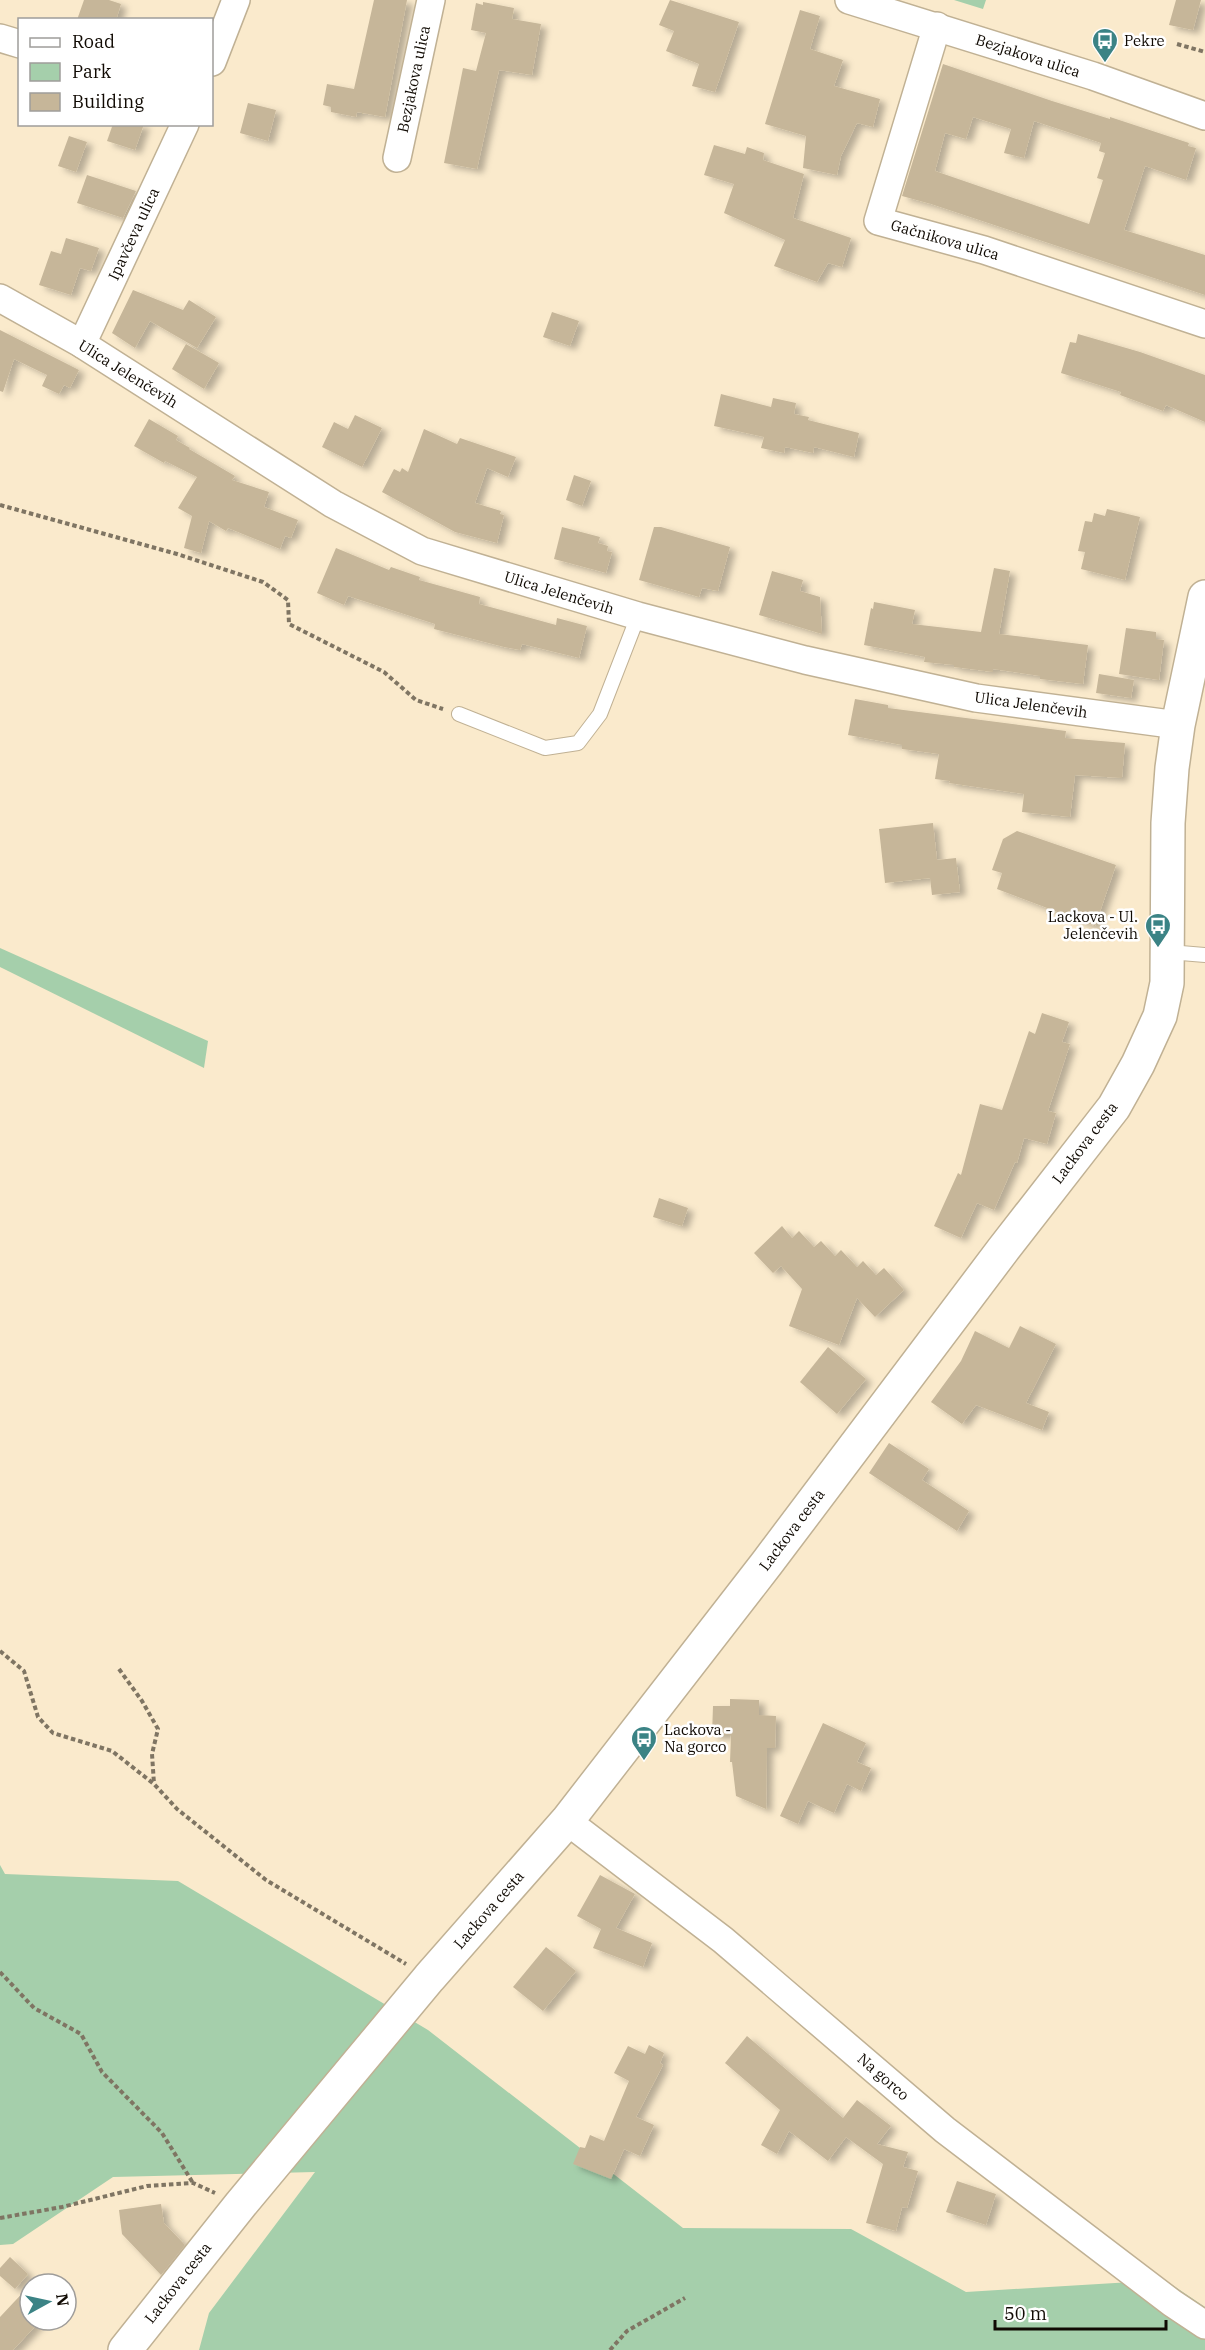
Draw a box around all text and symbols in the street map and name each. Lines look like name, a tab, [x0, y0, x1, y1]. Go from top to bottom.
legend	[18, 18, 213, 126]
street label: Bezjakova ulica	[393, 24, 434, 134]
bus stop icon: Pekre	[1090, 26, 1120, 64]
text: Road	[72, 30, 115, 53]
street label: Bezjakova ulica	[973, 30, 1083, 81]
place label: Pekre	[1124, 31, 1165, 50]
text: Park	[72, 60, 112, 83]
text: Building	[72, 90, 144, 113]
street label: Ipavčeva ulica	[104, 185, 163, 283]
street label: Gačnikova ulica	[889, 215, 1002, 264]
street label: Ulica Jelenčevih	[75, 335, 182, 412]
street label: Ulica Jelenčevih	[502, 567, 617, 618]
street label: Ulica Jelenčevih	[973, 687, 1089, 722]
place label: Lackova - Ul. Jelenčevih	[1048, 907, 1138, 943]
bus stop icon: Lackova - Ul. Jelenčevih	[1143, 911, 1173, 949]
street label: Lackova cesta	[1048, 1098, 1122, 1187]
street label: Lackova cesta	[755, 1485, 829, 1574]
place label: Lackova - Na gorco	[664, 1720, 731, 1756]
bus stop icon: Lackova - Na gorco	[629, 1724, 659, 1762]
street label: Lackova cesta	[449, 1867, 528, 1953]
street label: Na gorco	[854, 2049, 913, 2104]
street label: Lackova cesta	[140, 2238, 215, 2327]
north arrow	[18, 2272, 78, 2332]
text: N	[52, 2292, 74, 2308]
scale bar	[995, 2293, 1166, 2331]
text: 50 m	[1004, 2302, 1047, 2325]

